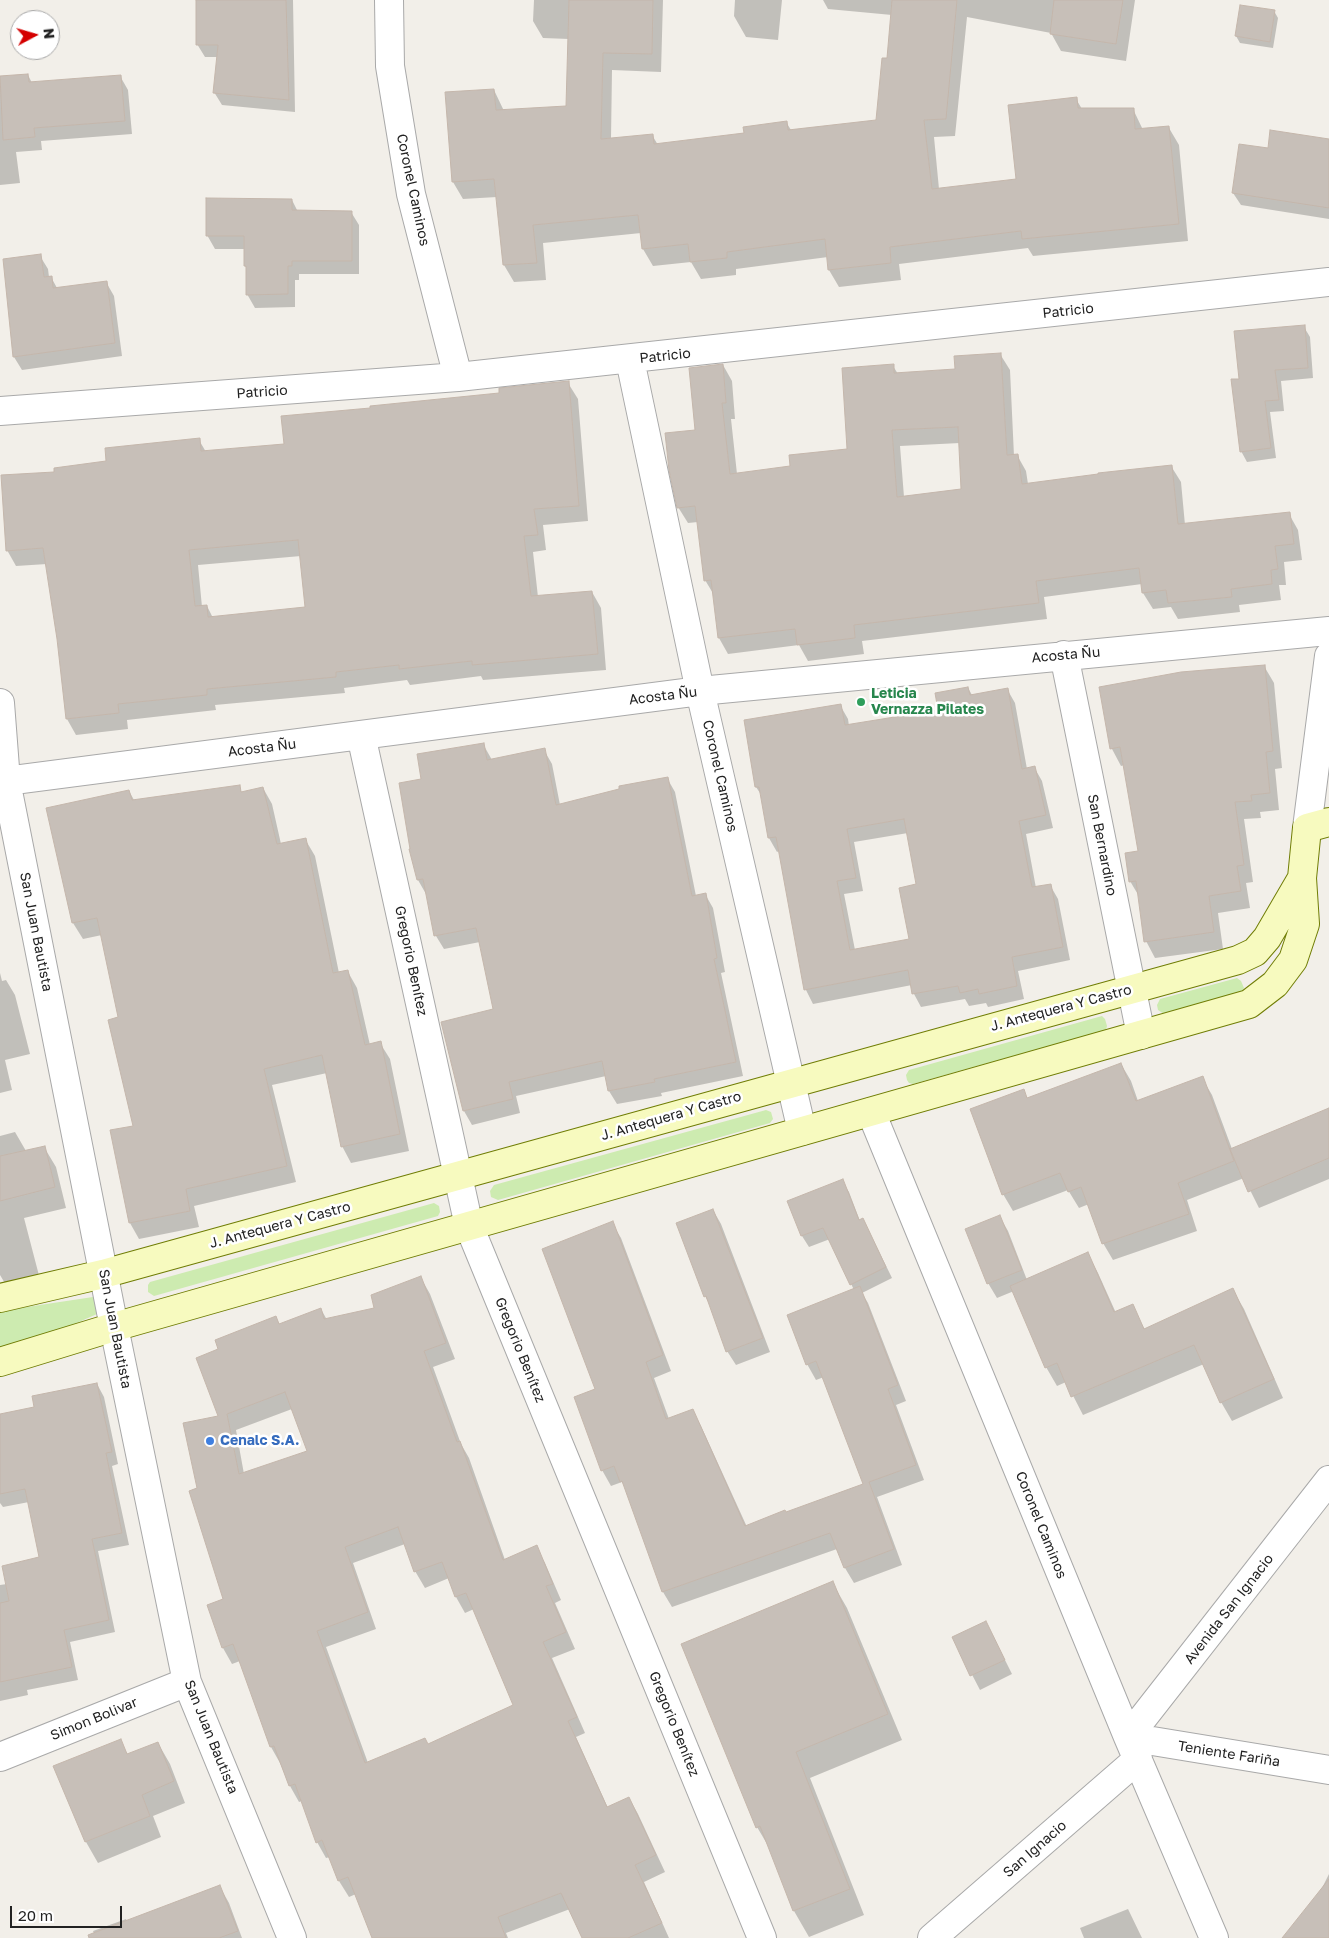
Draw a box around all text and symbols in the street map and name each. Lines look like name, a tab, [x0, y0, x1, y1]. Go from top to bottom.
north arrow	[10, 10, 60, 60]
text: N	[40, 27, 58, 40]
street label: Coronel Caminos	[393, 132, 433, 248]
street label: Patricio	[1042, 300, 1094, 322]
street label: Patricio	[639, 345, 691, 367]
street label: Patricio	[236, 382, 288, 402]
street label: Acosta Ñu	[1031, 644, 1101, 666]
street label: Acosta Ñu	[628, 683, 698, 709]
place label: Leticia Vernazza Pilates	[871, 686, 984, 719]
marker: Leticia Vernazza Pilates	[855, 696, 867, 708]
street label: Coronel Caminos	[699, 718, 741, 834]
street label: Acosta Ñu	[227, 735, 297, 761]
street label: San Bernardino	[1084, 793, 1120, 897]
street label: San Juan Bautista	[16, 871, 56, 993]
street label: Gregorio Benítez	[391, 904, 431, 1018]
street label: J. Antequera Y Castro	[989, 981, 1133, 1035]
street label: J. Antequera Y Castro	[599, 1088, 743, 1144]
street label: J. Antequera Y Castro	[208, 1198, 352, 1252]
street label: San Juan Bautista	[95, 1268, 135, 1390]
street label: Gregorio Benítez	[491, 1295, 549, 1405]
place label: Cenalc S.A.	[220, 1433, 299, 1449]
marker: Cenalc S.A.	[204, 1435, 216, 1447]
street label: Coronel Caminos	[1012, 1469, 1070, 1581]
street label: Avenida San Ignacio	[1181, 1551, 1277, 1667]
street label: Gregorio Benítez	[645, 1669, 703, 1779]
street label: San Juan Bautista	[180, 1678, 242, 1796]
street label: Simon Bolivar	[48, 1694, 140, 1744]
street label: Teniente Fariña	[1177, 1738, 1281, 1770]
street label: San Ignacio	[1000, 1817, 1070, 1881]
scale bar	[12, 1896, 125, 1928]
text: 20 m	[18, 1906, 53, 1924]

